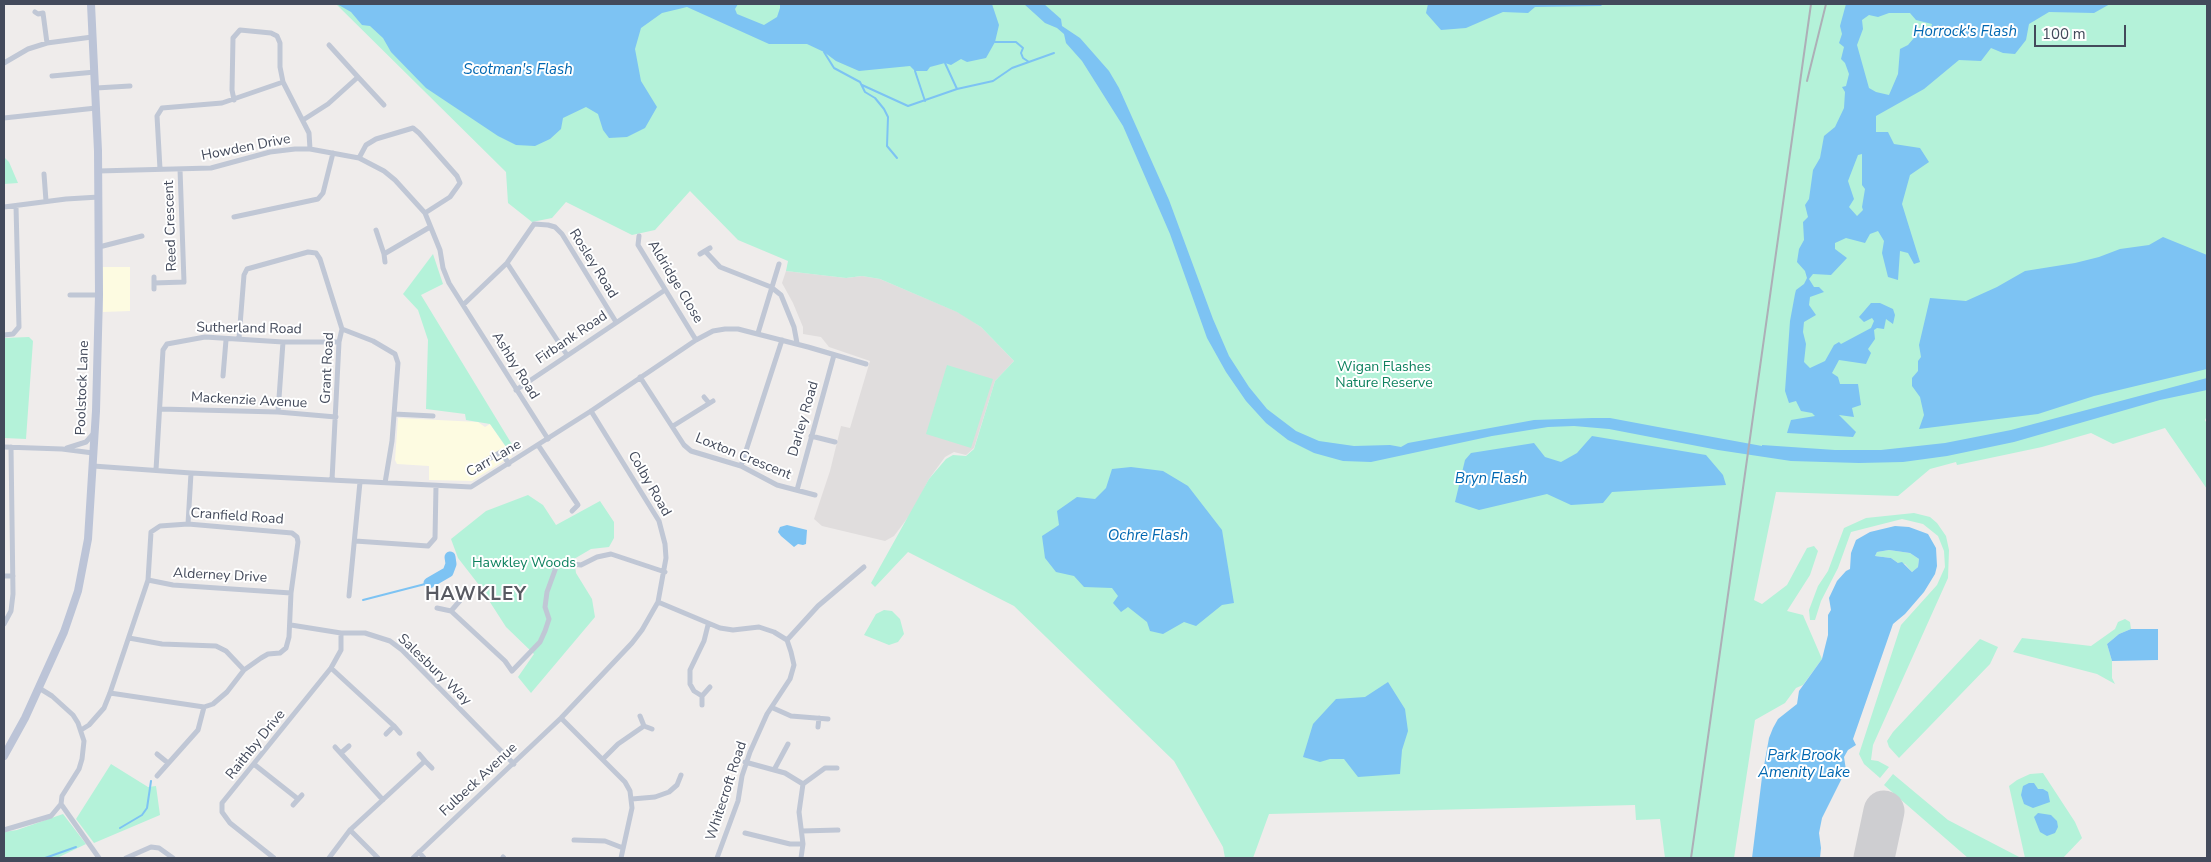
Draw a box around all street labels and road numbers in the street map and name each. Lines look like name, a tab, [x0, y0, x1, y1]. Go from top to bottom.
street label: Howden Drive	[200, 131, 292, 165]
street label: Reed Crescent	[161, 180, 181, 272]
street label: Rosley Road	[565, 226, 621, 302]
street label: Aldridge Close	[644, 238, 706, 326]
street label: Firbank Road	[533, 308, 611, 368]
street label: Sutherland Road	[196, 320, 302, 338]
street label: Ashby Road	[488, 329, 542, 403]
street label: Grant Road	[318, 332, 338, 404]
street label: Poolstock Lane	[73, 340, 93, 436]
street label: Darley Road	[785, 379, 823, 459]
street label: Mackenzie Avenue	[190, 390, 308, 412]
street label: Loxton Crescent	[693, 430, 793, 484]
street label: Carr Lane	[464, 437, 524, 481]
street label: Colby Road	[624, 448, 674, 520]
street label: Cranfield Road	[190, 505, 284, 529]
street label: Alderney Drive	[173, 565, 267, 587]
street label: Salesbury Way	[394, 631, 474, 709]
street label: Raithby Drive	[223, 707, 289, 783]
street label: Whitecroft Road	[703, 739, 751, 843]
street label: Fulbeck Avenue	[437, 740, 521, 820]

